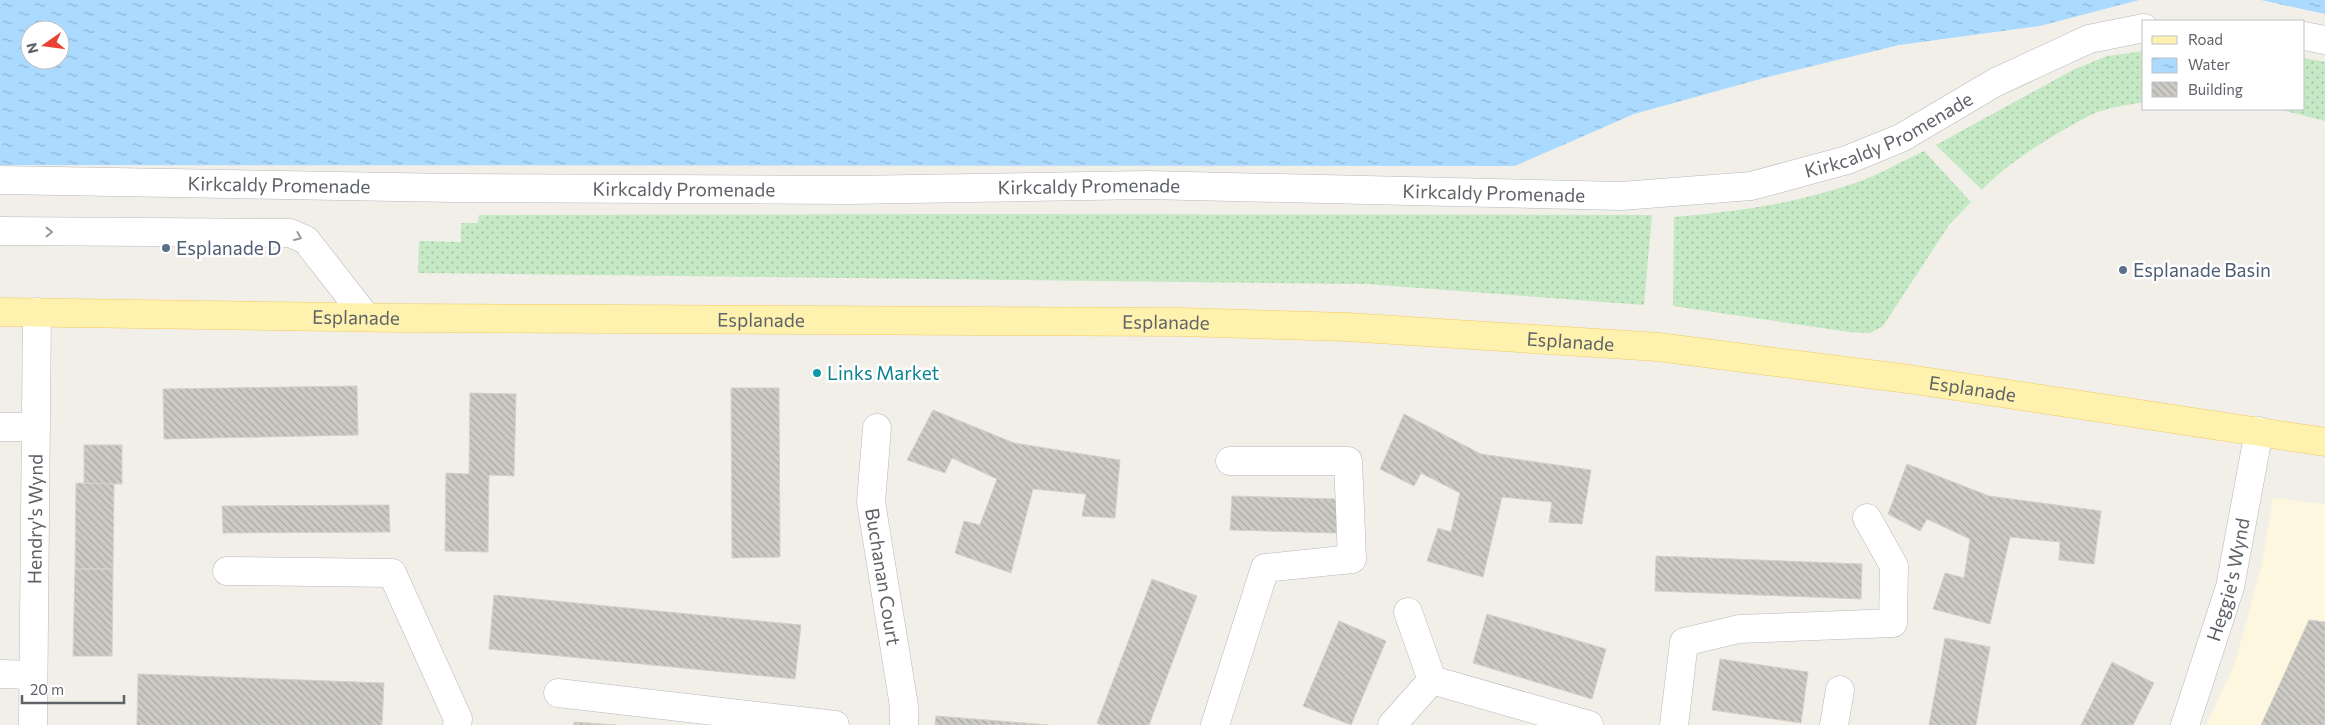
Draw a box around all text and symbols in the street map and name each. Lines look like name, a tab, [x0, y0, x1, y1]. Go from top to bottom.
north arrow	[20, 20, 70, 70]
legend	[2142, 20, 2305, 110]
text: Road	[2188, 30, 2223, 48]
text: N	[22, 41, 41, 55]
text: Water	[2188, 55, 2230, 73]
text: Building	[2188, 80, 2243, 98]
street label: Kirkcaldy Promenade	[1802, 87, 1976, 182]
street label: Kirkcaldy Promenade	[187, 171, 371, 198]
street label: Kirkcaldy Promenade	[997, 173, 1181, 199]
street label: Kirkcaldy Promenade	[592, 177, 775, 201]
street label: Kirkcaldy Promenade	[1402, 179, 1585, 206]
one-way arrow	[45, 226, 53, 237]
one-way arrow	[293, 230, 302, 241]
place label: Esplanade D	[176, 236, 281, 259]
marker: Esplanade D	[160, 242, 172, 254]
place label: Esplanade Basin	[2133, 258, 2271, 281]
marker: Esplanade Basin	[2117, 264, 2129, 276]
street label: Esplanade	[312, 305, 400, 329]
street label: Esplanade	[717, 308, 805, 331]
street label: Esplanade	[1122, 310, 1210, 334]
street label: Esplanade	[1526, 327, 1615, 355]
place label: Links Market	[827, 361, 940, 384]
marker: Links Market	[811, 367, 823, 379]
street label: Esplanade	[1927, 370, 2018, 406]
street label: Hendry's Wynd	[22, 454, 47, 584]
street label: Buchanan Court	[861, 506, 906, 647]
street label: Heggie's Wynd	[2201, 516, 2254, 644]
scale bar	[22, 672, 125, 704]
text: 20 m	[30, 680, 64, 698]

